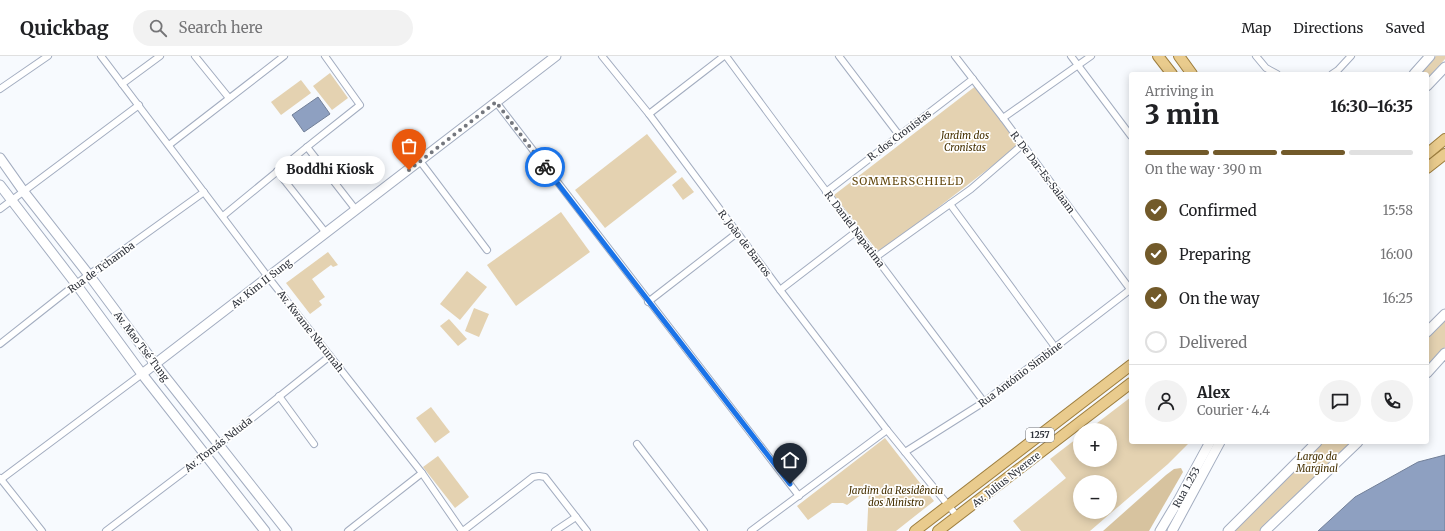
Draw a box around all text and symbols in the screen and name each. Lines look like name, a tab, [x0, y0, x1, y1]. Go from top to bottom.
search box	[133, 10, 413, 46]
text: Quickbag	[20, 16, 109, 40]
icon: search	[147, 17, 169, 39]
text: Search here	[179, 18, 263, 37]
text: Map	[1241, 19, 1271, 37]
text: Directions	[1293, 19, 1363, 37]
text: Saved	[1385, 19, 1425, 37]
text: Arriving in	[1145, 83, 1214, 100]
text: 16:30–16:35	[1330, 97, 1413, 116]
text: 3 min	[1145, 98, 1219, 131]
street label: R. dos Cronistas	[865, 107, 934, 164]
pin	[392, 129, 426, 170]
park label: Jardim dos Cronistas	[940, 129, 989, 154]
street label: R. De Dar-Es-Salaam	[1007, 129, 1078, 216]
icon: bag	[398, 135, 420, 157]
courier	[525, 147, 565, 187]
callout: Boddhi Kiosk	[275, 156, 385, 184]
icon: bike	[534, 156, 556, 178]
text: Boddhi Kiosk	[286, 161, 374, 178]
text: On the way · 390 m	[1145, 161, 1262, 178]
district label: SOMMERSCHIELD	[852, 174, 964, 188]
street label: R. Daniel Napatima	[822, 189, 888, 271]
icon: check	[1145, 199, 1167, 221]
text: Confirmed	[1179, 201, 1257, 220]
text: 15:58	[1383, 202, 1413, 219]
street label: R. João de Barros	[715, 207, 774, 279]
street label: Rua de Tchamba	[65, 238, 138, 296]
icon: check	[1145, 243, 1167, 265]
text: Preparing	[1179, 245, 1251, 264]
text: 16:00	[1380, 246, 1413, 263]
street label: Av. Kim II Sung	[228, 256, 294, 312]
street label: Av. Kwame Nkrumah	[274, 287, 347, 375]
icon: check	[1145, 287, 1167, 309]
text: On the way	[1179, 289, 1260, 308]
text: 16:25	[1382, 290, 1413, 307]
street label: Av. Mao Tsé Tung	[110, 308, 172, 384]
text: Delivered	[1179, 333, 1247, 352]
street label: Rua António Simbine	[976, 339, 1065, 410]
button: person	[1145, 380, 1187, 422]
button: chat	[1319, 380, 1361, 422]
button: phone	[1371, 380, 1413, 422]
text: Alex	[1197, 383, 1230, 402]
text: Courier · 4.4	[1197, 402, 1270, 419]
street label: Av. Tomás Nduda	[181, 414, 255, 475]
map controls	[1073, 423, 1117, 519]
button: +	[1073, 423, 1117, 467]
road number: 1257	[1026, 428, 1054, 442]
pin	[773, 443, 807, 484]
icon: home	[779, 449, 801, 471]
street label: Av. Julius Nyerere	[969, 449, 1043, 511]
park label: Largo da Marginal	[1295, 450, 1338, 475]
street label: Rua 1.253	[1170, 464, 1203, 510]
button: −	[1073, 475, 1117, 519]
park label: Jardim da Residência dos Ministro	[848, 484, 944, 509]

